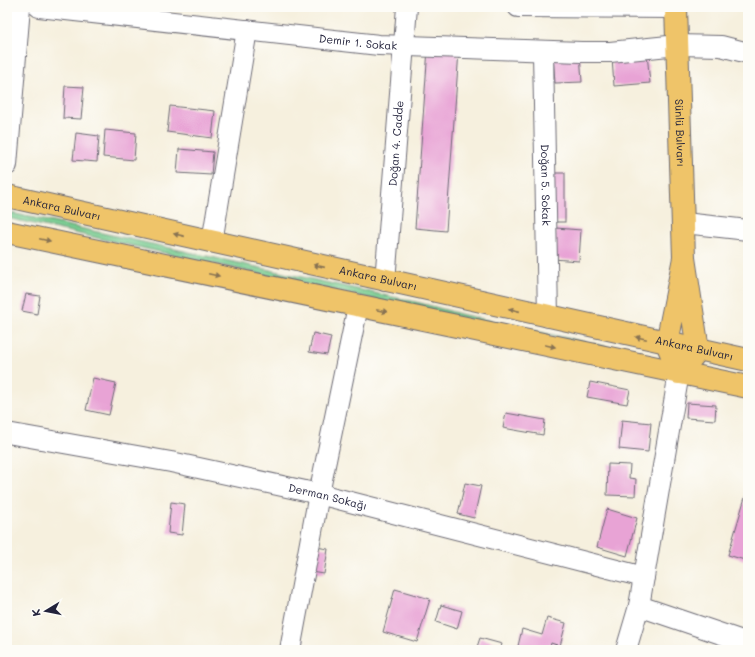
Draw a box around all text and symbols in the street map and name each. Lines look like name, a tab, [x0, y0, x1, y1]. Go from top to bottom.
street label: Demir 1. Sokak	[318, 30, 398, 53]
street label: Sünlü Bulvarı	[672, 99, 689, 167]
street label: Doğan 4. Cadde	[385, 100, 406, 187]
street label: Doğan 5. Sokak	[538, 144, 554, 226]
street label: Ankara Bulvarı	[21, 192, 102, 224]
one-way arrow	[173, 231, 185, 237]
one-way arrow	[39, 237, 51, 243]
one-way arrow	[313, 262, 325, 268]
street label: Ankara Bulvarı	[338, 262, 419, 294]
one-way arrow	[207, 273, 220, 279]
one-way arrow	[508, 306, 521, 312]
one-way arrow	[376, 308, 388, 314]
street label: Ankara Bulvarı	[654, 332, 735, 364]
one-way arrow	[635, 334, 648, 340]
one-way arrow	[544, 343, 556, 349]
street label: Derman Sokağı	[287, 480, 369, 513]
north arrow	[26, 591, 66, 631]
text: K	[28, 608, 44, 618]

